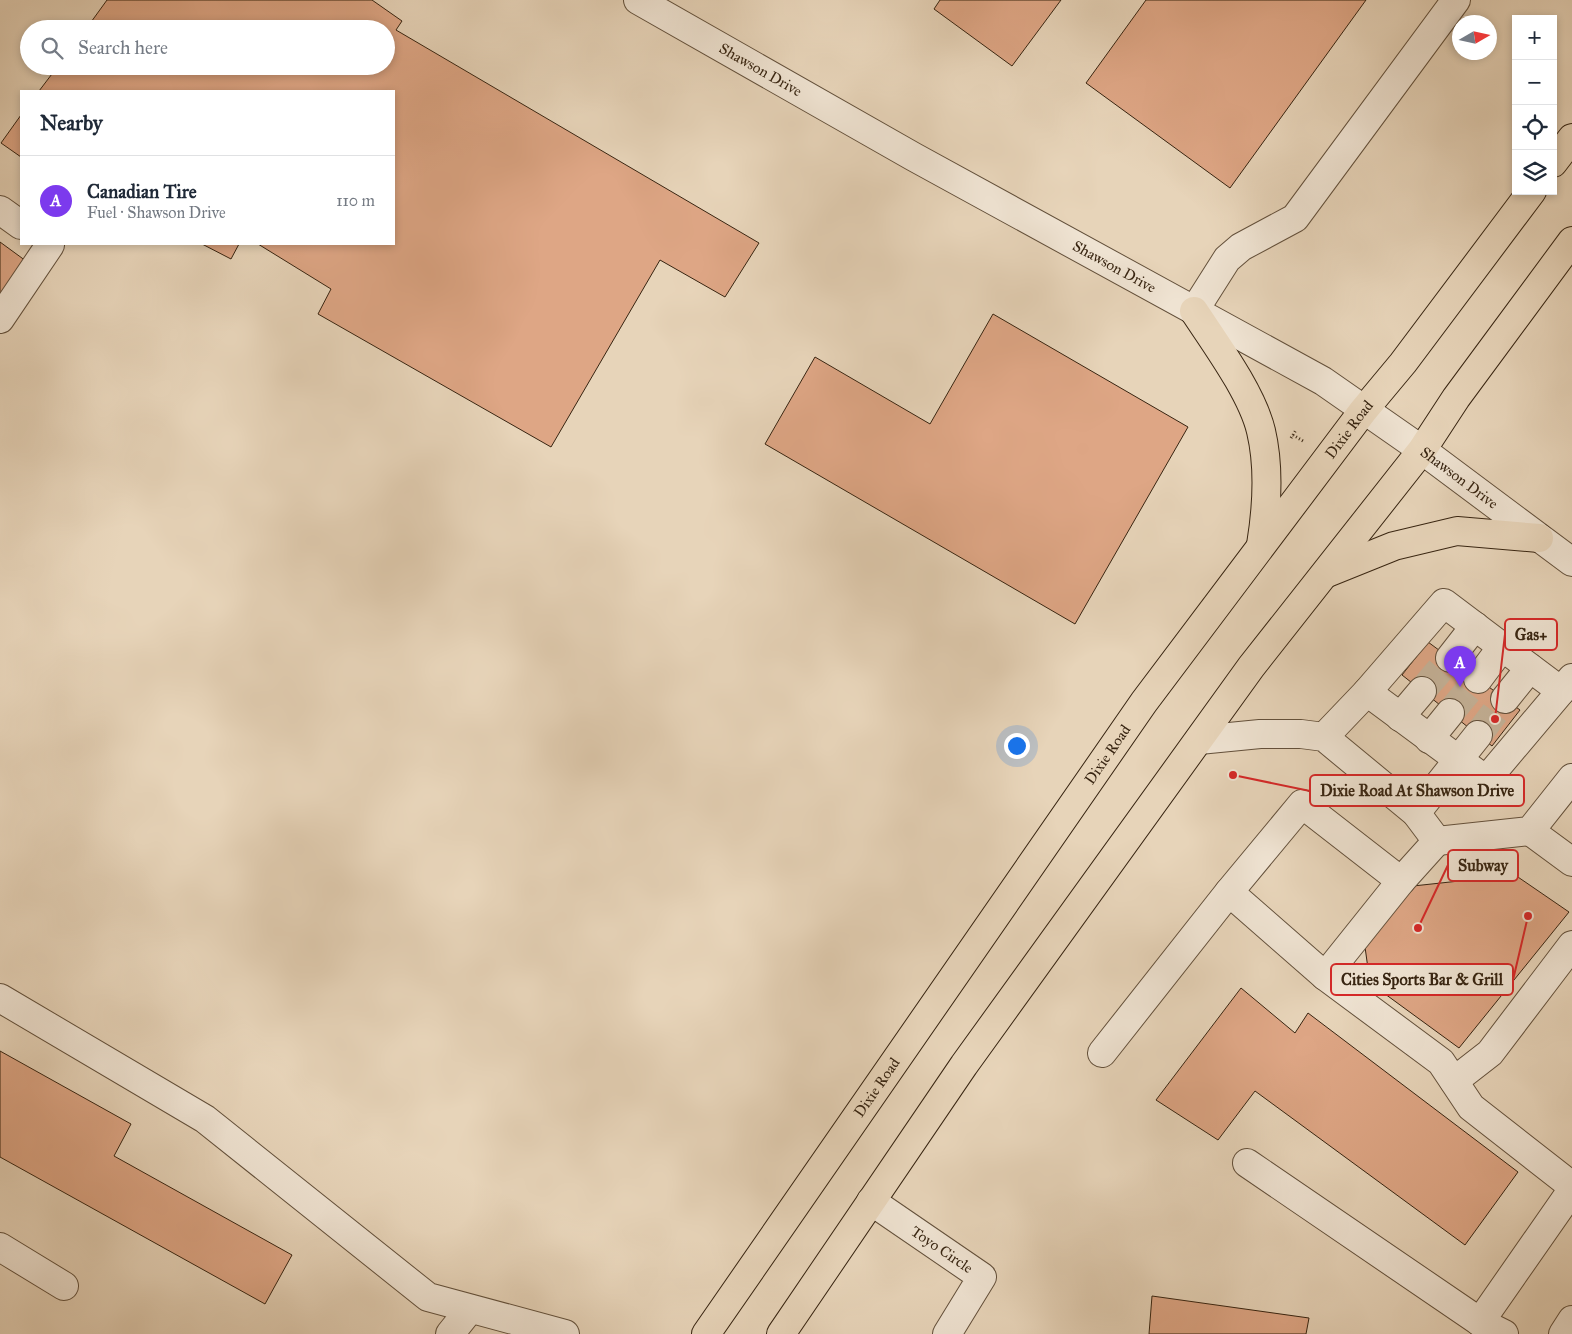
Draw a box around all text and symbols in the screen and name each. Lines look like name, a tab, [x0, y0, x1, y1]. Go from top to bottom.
north arrow	[1452, 15, 1497, 60]
map controls	[1512, 15, 1557, 195]
button: +	[1512, 15, 1557, 60]
search box	[20, 20, 395, 75]
icon: search	[38, 34, 66, 62]
text: Search here	[78, 36, 168, 59]
street label: Shawson Drive	[716, 39, 805, 100]
button: −	[1512, 60, 1557, 105]
button: locate	[1512, 105, 1557, 150]
text: Nearby	[40, 110, 103, 136]
button: layers	[1512, 150, 1557, 195]
text: Canadian Tire	[87, 180, 197, 203]
text: A	[51, 191, 61, 210]
text: 110 m	[336, 191, 375, 210]
text: Fuel · Shawson Drive	[87, 203, 226, 222]
street label: Shawson Drive	[1070, 237, 1159, 297]
street label: Dixie Road	[1321, 396, 1377, 462]
street label: Shawson Drive	[1417, 443, 1502, 513]
callout: Gas+	[1505, 619, 1557, 650]
text: Gas+	[1515, 625, 1547, 644]
pin: A	[1444, 646, 1476, 687]
street label: Dixie Road	[1081, 721, 1135, 788]
your location	[1004, 733, 1030, 759]
callout: Dixie Road At Shawson Drive	[1310, 775, 1524, 806]
text: Dixie Road At Shawson Drive	[1320, 781, 1514, 800]
callout: Subway	[1448, 850, 1518, 881]
text: Subway	[1458, 856, 1509, 876]
callout: Cities Sports Bar & Grill	[1331, 964, 1513, 995]
text: Cities Sports Bar & Grill	[1341, 970, 1504, 990]
street label: Dixie Road	[850, 1054, 904, 1121]
street label: Toyo Circle	[908, 1222, 976, 1277]

